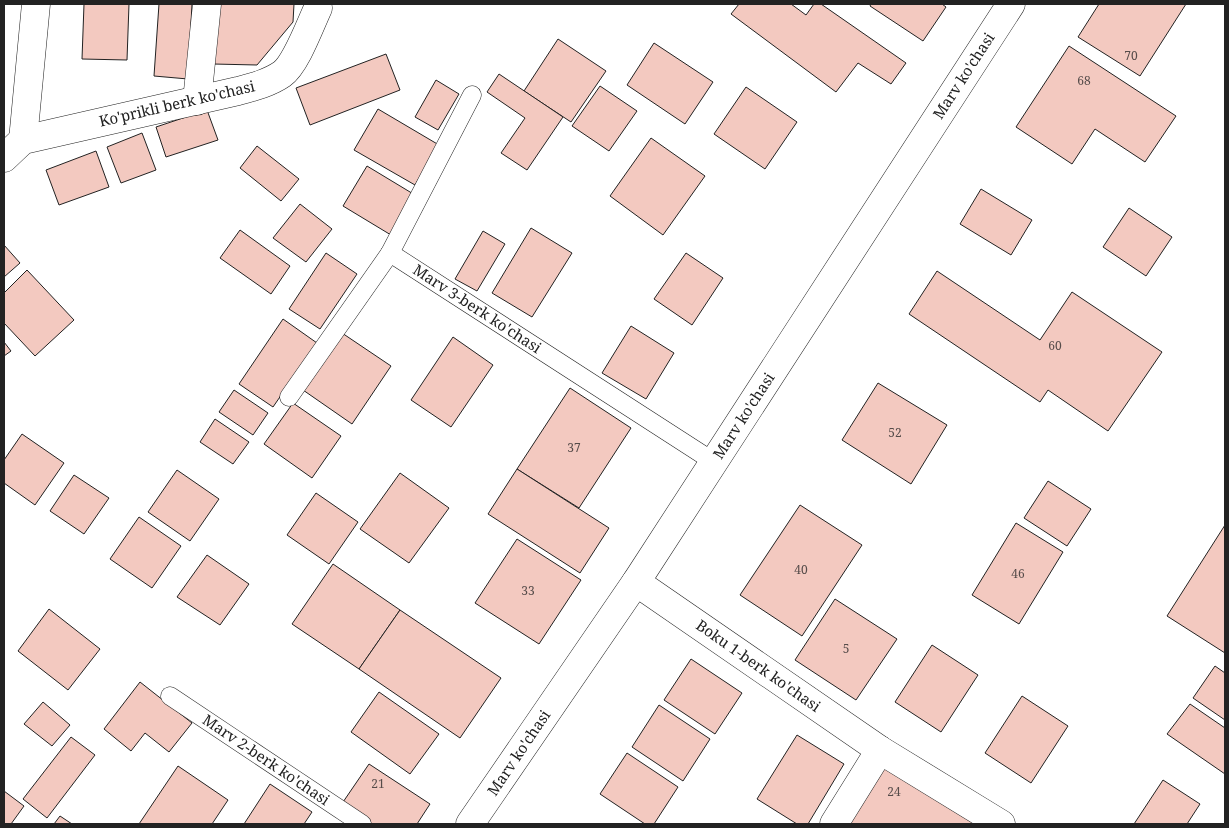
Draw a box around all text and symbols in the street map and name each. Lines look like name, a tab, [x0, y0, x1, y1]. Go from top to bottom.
street label: Marv ko'chasi	[928, 28, 999, 123]
house number: 70	[1124, 47, 1138, 64]
house number: 68	[1077, 72, 1091, 89]
street label: Ko'prikli berk ko'chasi	[97, 75, 257, 131]
street label: Marv 3-berk ko'chasi	[410, 259, 546, 357]
house number: 60	[1048, 337, 1062, 354]
street label: Marv ko'chasi	[708, 368, 779, 463]
house number: 52	[888, 424, 902, 441]
house number: 37	[567, 439, 581, 456]
house number: 40	[794, 561, 808, 578]
house number: 46	[1011, 565, 1025, 582]
house number: 33	[521, 582, 535, 599]
street label: Boku 1-berk ko'chasi	[692, 615, 825, 716]
house number: 5	[843, 640, 849, 657]
street label: Marv ko'chasi	[482, 706, 554, 799]
street label: Marv 2-berk ko'chasi	[199, 709, 334, 809]
house number: 21	[371, 775, 385, 792]
house number: 24	[887, 783, 901, 800]

